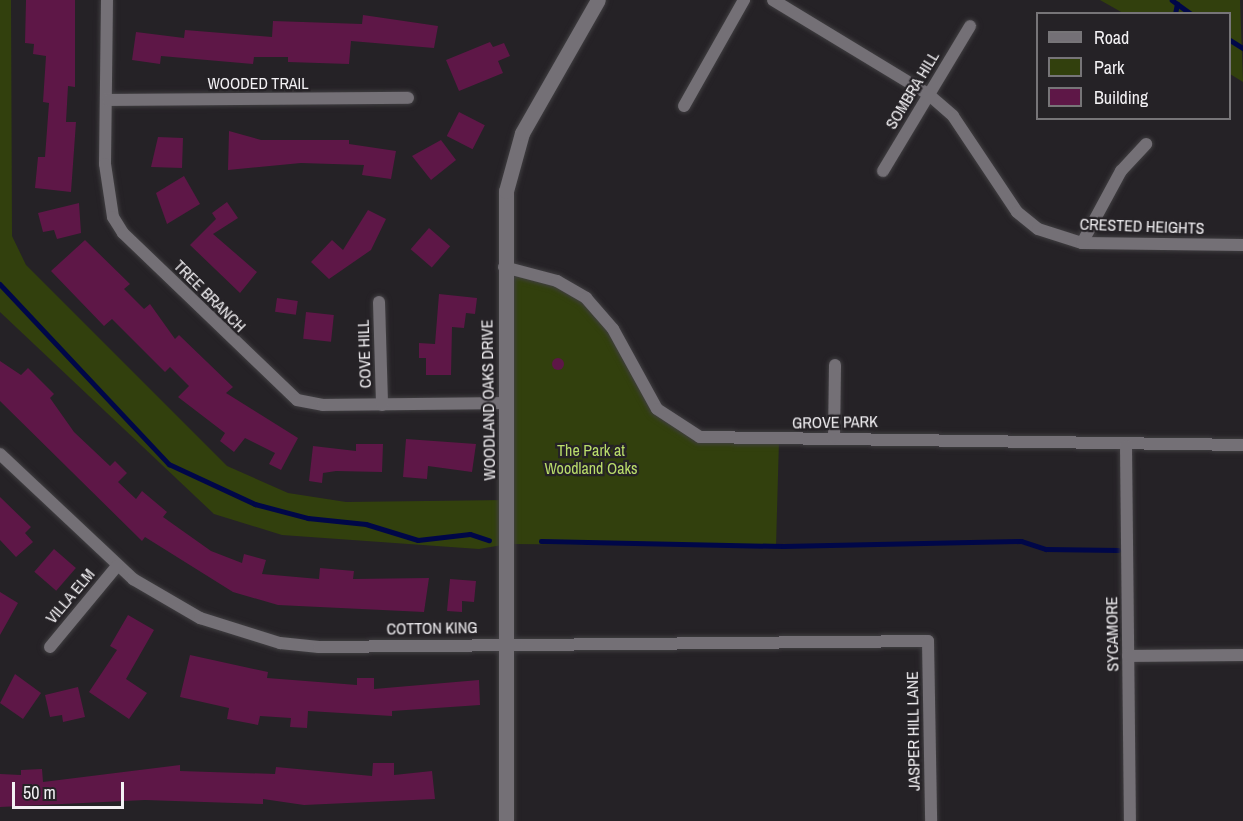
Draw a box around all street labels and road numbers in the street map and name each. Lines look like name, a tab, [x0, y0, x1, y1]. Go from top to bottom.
street label: SOMBRA HILL	[881, 47, 943, 133]
street label: WOODED TRAIL	[207, 73, 309, 93]
street label: CRESTED HEIGHTS	[1079, 214, 1205, 238]
street label: TREE BRANCH	[170, 256, 250, 336]
street label: COVE HILL	[353, 319, 375, 389]
street label: WOODLAND OAKS DRIVE	[477, 319, 499, 481]
street label: GROVE PARK	[792, 412, 878, 432]
street label: VILLA ELM	[41, 564, 99, 628]
street label: SYCAMORE	[1102, 596, 1122, 672]
street label: COTTON KING	[386, 618, 478, 638]
street label: JASPER HILL LANE	[902, 671, 924, 791]

